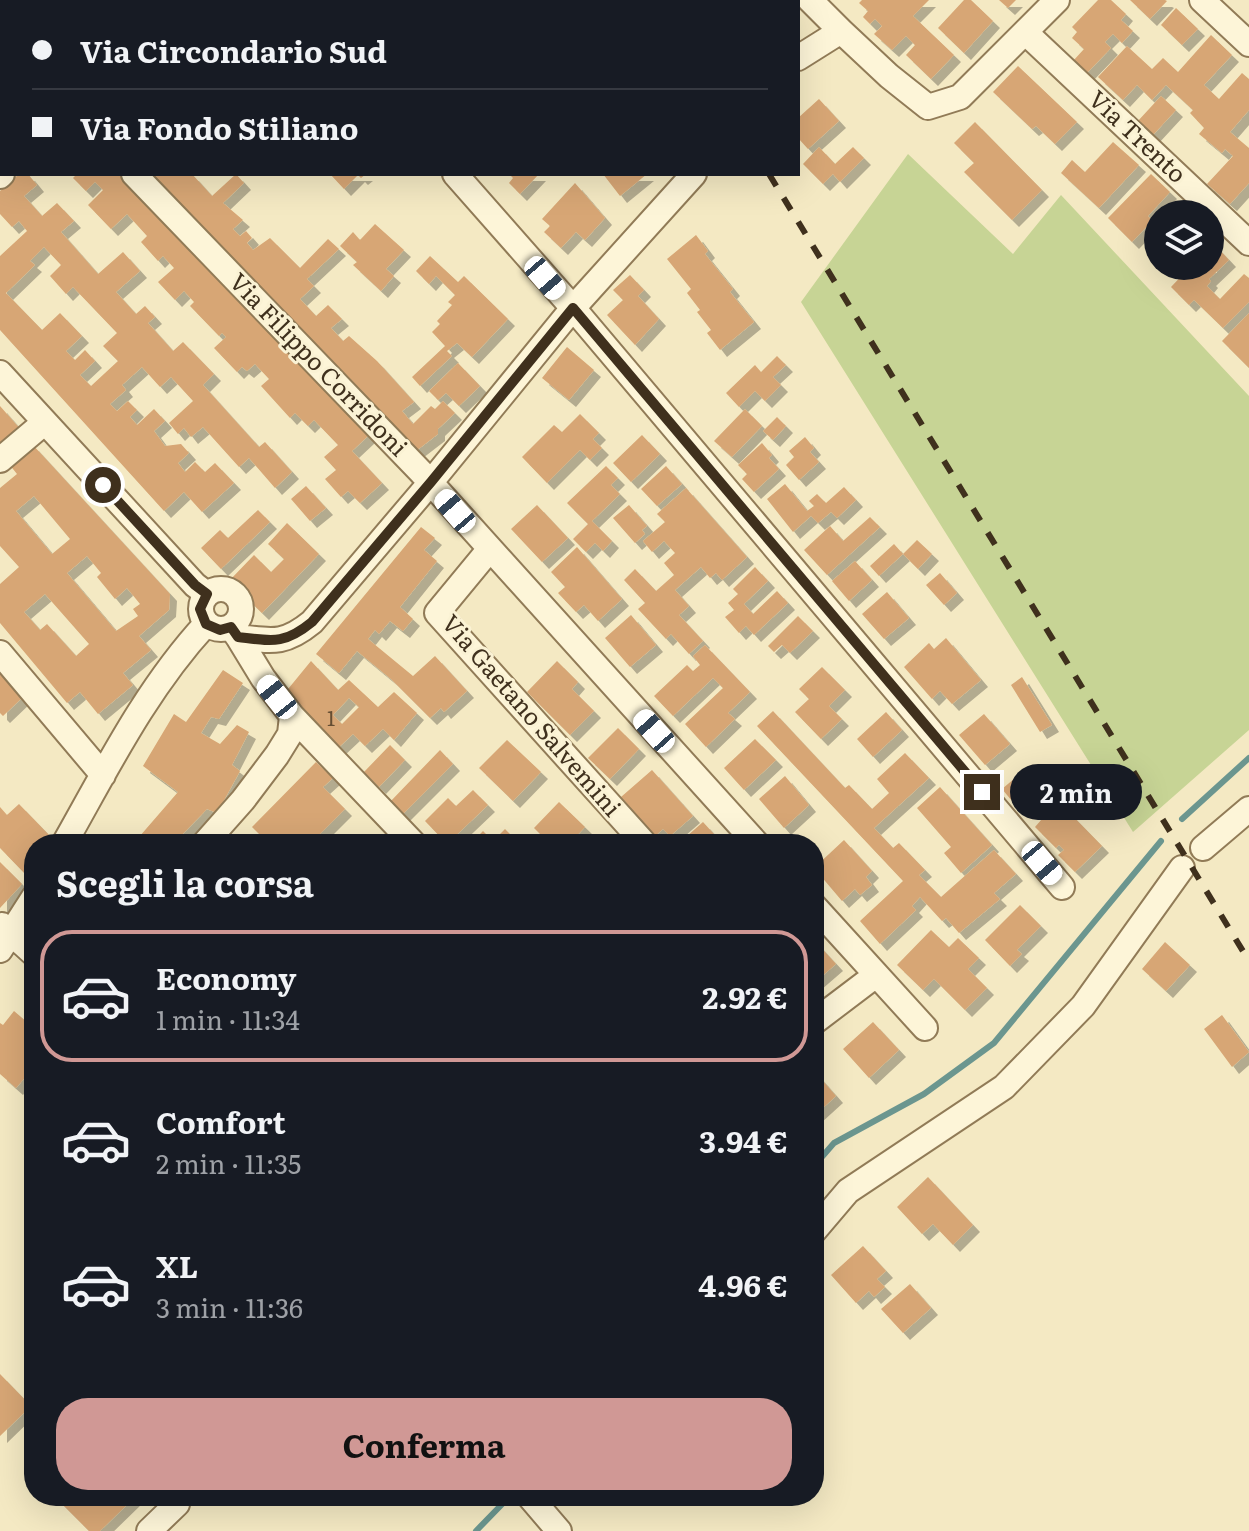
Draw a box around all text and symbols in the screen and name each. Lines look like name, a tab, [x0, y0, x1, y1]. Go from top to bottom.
text: Via Circondario Sud	[80, 28, 387, 72]
street label: Via Trento	[1082, 81, 1195, 190]
text: Via Fondo Stiliano	[80, 105, 358, 149]
map controls	[1144, 200, 1224, 280]
button: layers	[1144, 200, 1224, 280]
car	[520, 252, 570, 304]
street label: Via Filippo Corridoni	[223, 264, 417, 463]
route start	[85, 467, 121, 503]
car	[430, 485, 480, 537]
street label: Via Gaetano Salvemini	[435, 605, 631, 823]
car	[253, 671, 301, 723]
house number: 1	[327, 702, 335, 732]
car	[629, 705, 679, 757]
callout: 2 min	[1010, 764, 1142, 820]
text: 2 min	[1040, 772, 1112, 811]
route end	[964, 774, 1000, 810]
car	[1017, 837, 1067, 889]
text: Scegli la corsa	[56, 855, 314, 908]
text: Economy	[156, 955, 296, 999]
icon: car	[60, 960, 132, 1032]
text: 2.92 €	[702, 974, 788, 1018]
text: 1 min · 11:34	[156, 999, 300, 1038]
text: Comfort	[156, 1099, 286, 1143]
icon: car	[60, 1104, 132, 1176]
text: 3.94 €	[699, 1118, 788, 1162]
text: 2 min · 11:35	[156, 1143, 301, 1182]
text: XL	[156, 1243, 198, 1287]
icon: car	[60, 1248, 132, 1320]
text: 4.96 €	[698, 1262, 788, 1306]
text: 3 min · 11:36	[156, 1287, 303, 1326]
button: Conferma	[56, 1398, 792, 1490]

